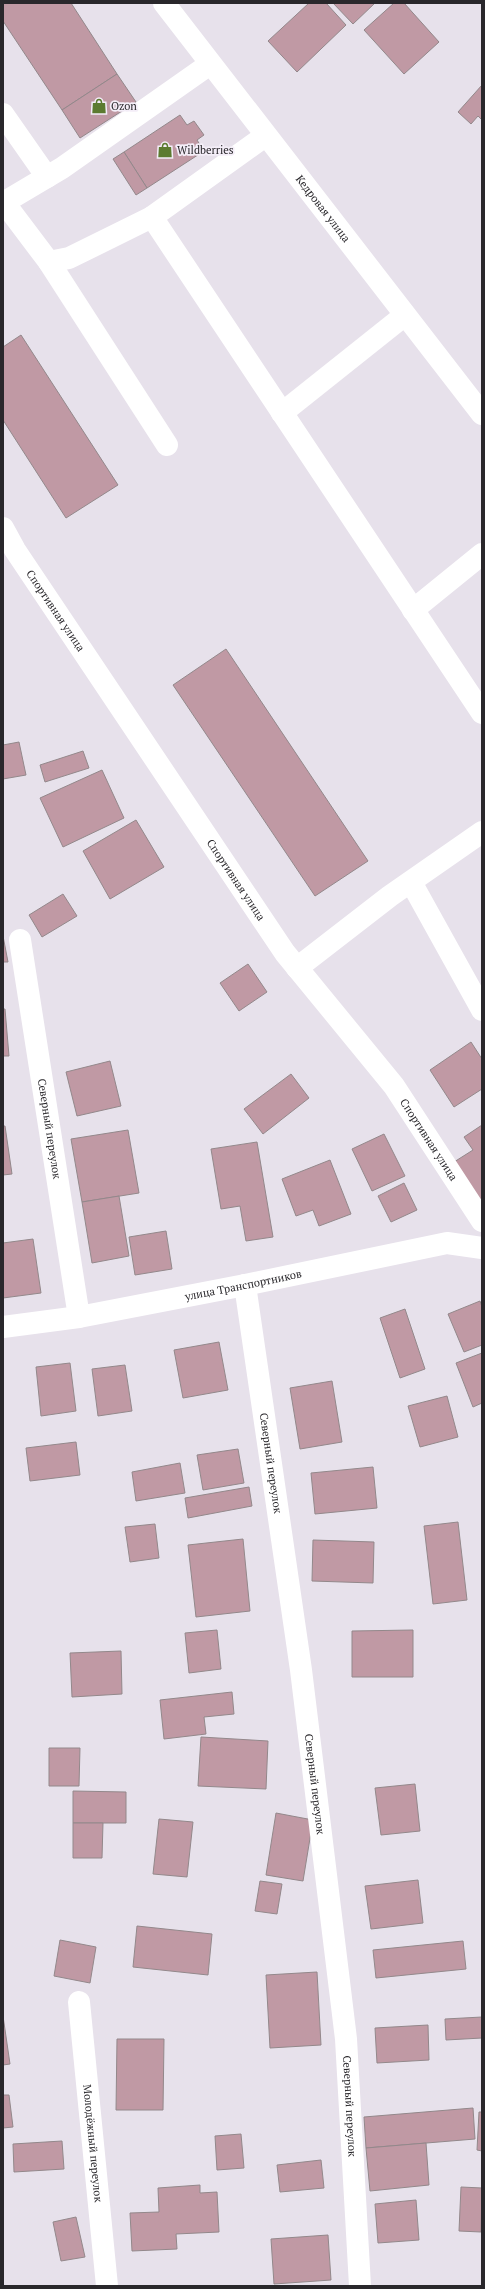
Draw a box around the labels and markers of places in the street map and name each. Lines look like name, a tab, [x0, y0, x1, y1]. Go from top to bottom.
shop icon: Ozon	[90, 97, 108, 115]
place label: Ozon	[111, 99, 137, 113]
shop icon: Wildberries	[156, 141, 174, 159]
place label: Wildberries	[177, 143, 234, 157]

